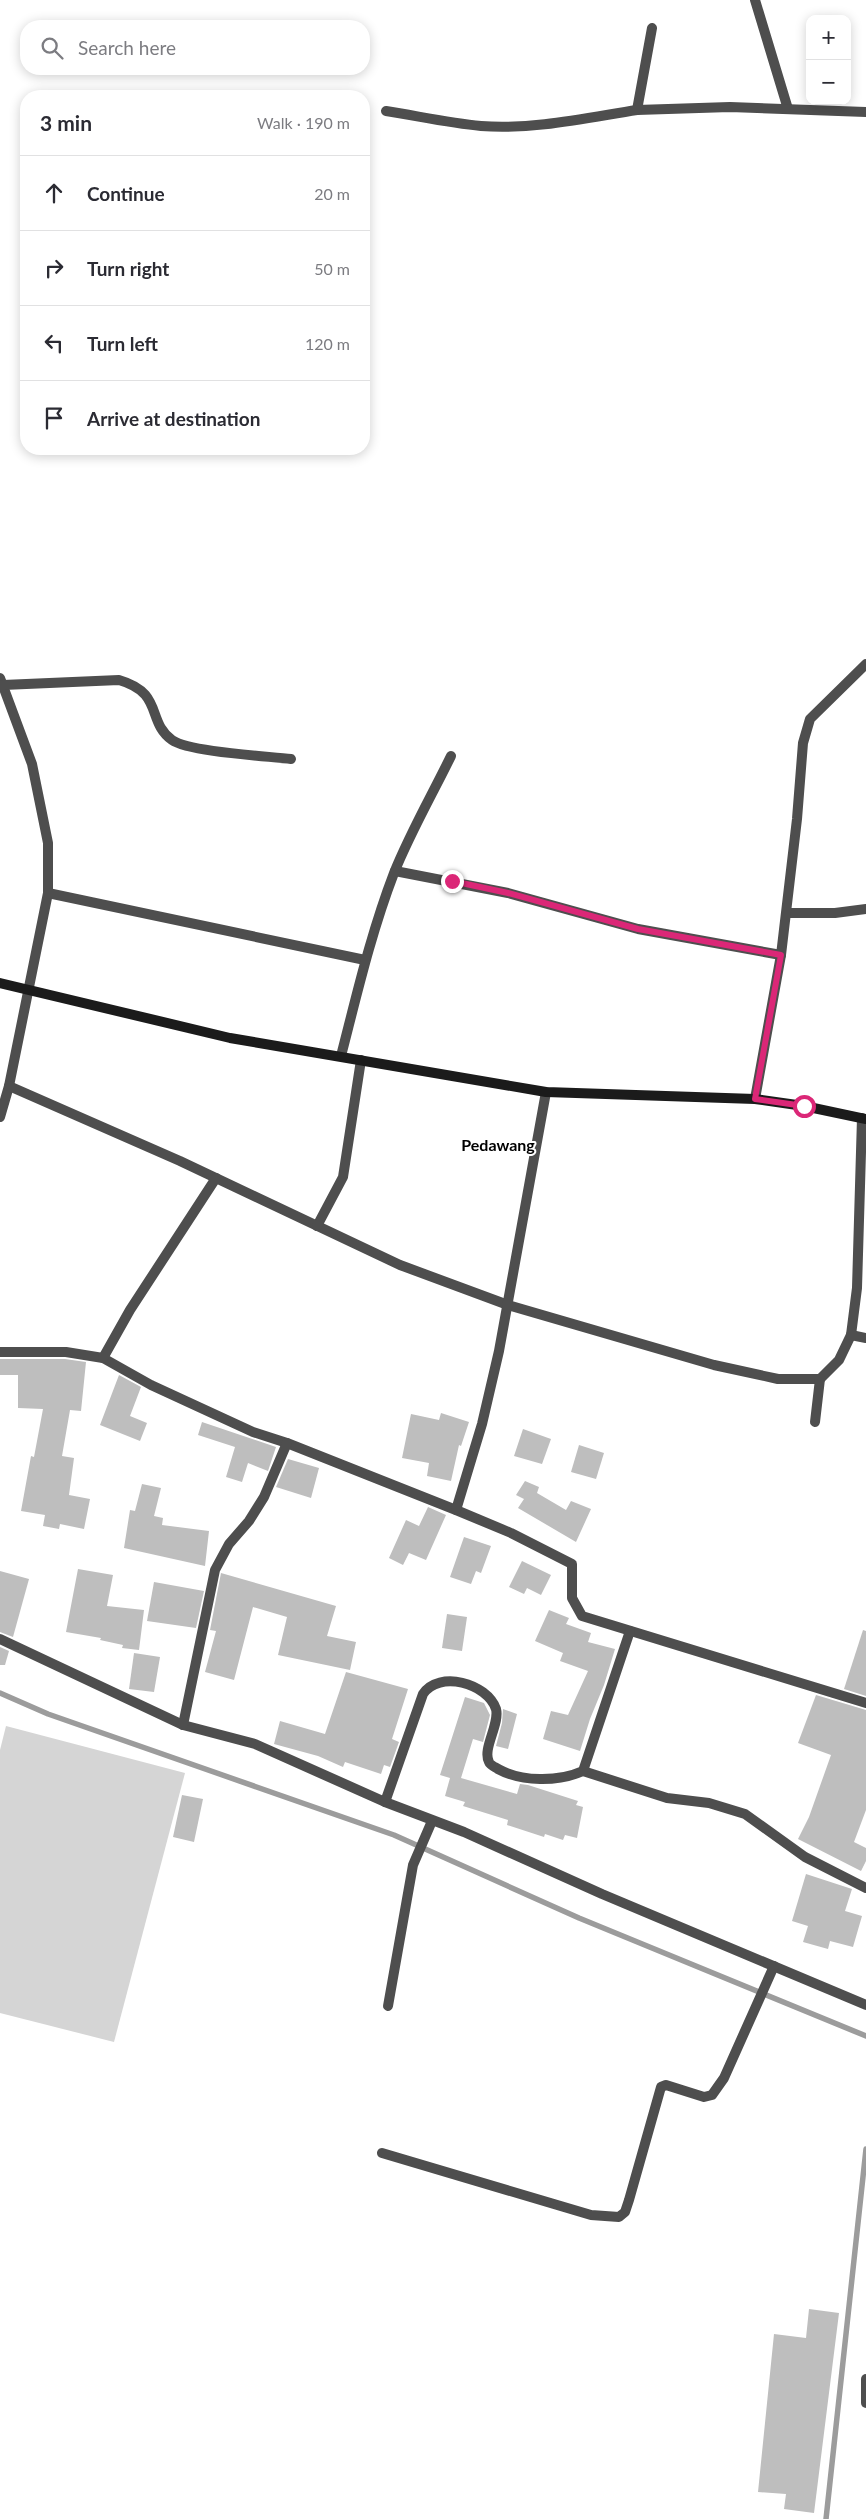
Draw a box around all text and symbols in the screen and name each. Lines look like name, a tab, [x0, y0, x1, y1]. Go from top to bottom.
map controls	[806, 15, 851, 105]
button: +	[806, 15, 851, 60]
search box	[20, 20, 370, 75]
icon: search	[38, 34, 66, 62]
text: Search here	[78, 36, 176, 59]
button: −	[806, 60, 851, 105]
text: 3 min	[40, 110, 92, 135]
text: Walk · 190 m	[257, 113, 350, 132]
icon: ahead	[40, 179, 68, 207]
text: Continue	[87, 182, 165, 205]
text: 20 m	[314, 184, 350, 203]
icon: right	[40, 254, 68, 282]
text: Turn right	[87, 257, 169, 280]
text: 50 m	[314, 259, 350, 278]
icon: left	[40, 329, 68, 357]
text: Turn left	[87, 332, 158, 355]
text: 120 m	[305, 334, 350, 353]
icon: arrive	[40, 404, 68, 432]
text: Arrive at destination	[87, 407, 260, 430]
route end	[441, 870, 464, 893]
route start	[793, 1095, 816, 1118]
district label: Pedawang	[461, 1135, 535, 1154]

